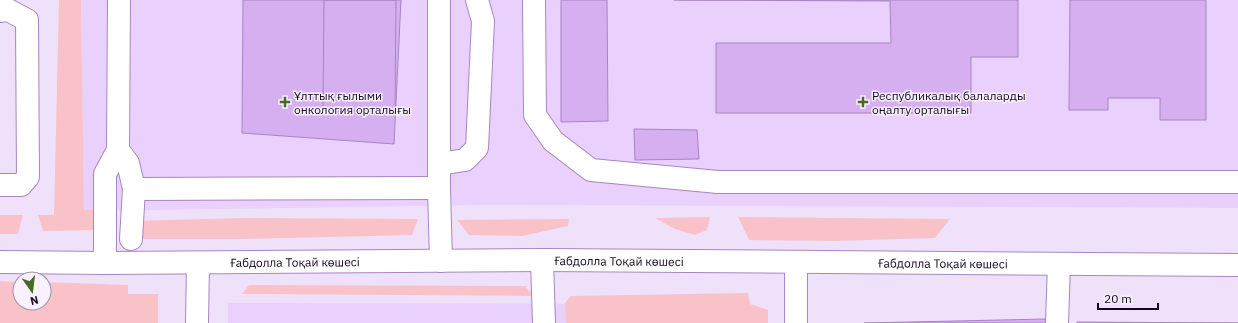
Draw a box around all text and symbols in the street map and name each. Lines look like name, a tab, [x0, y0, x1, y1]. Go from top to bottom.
place label: Ұлттық ғылыми онкология орталығы	[294, 88, 411, 117]
place label: Республикалық балаларды оңалту орталығы	[872, 88, 1026, 117]
marker: Ұлттық ғылыми онкология орталығы	[279, 96, 291, 108]
marker: Республикалық балаларды оңалту орталығы	[857, 96, 869, 108]
street label: Ғабдолла Тоқай көшесі	[554, 253, 684, 269]
street label: Ғабдолла Тоқай көшесі	[230, 254, 360, 270]
street label: Ғабдолла Тоқай көшесі	[878, 255, 1008, 271]
north arrow	[12, 271, 52, 311]
scale bar	[1098, 285, 1158, 311]
text: 20 m	[1104, 291, 1132, 306]
text: N	[29, 293, 40, 308]

